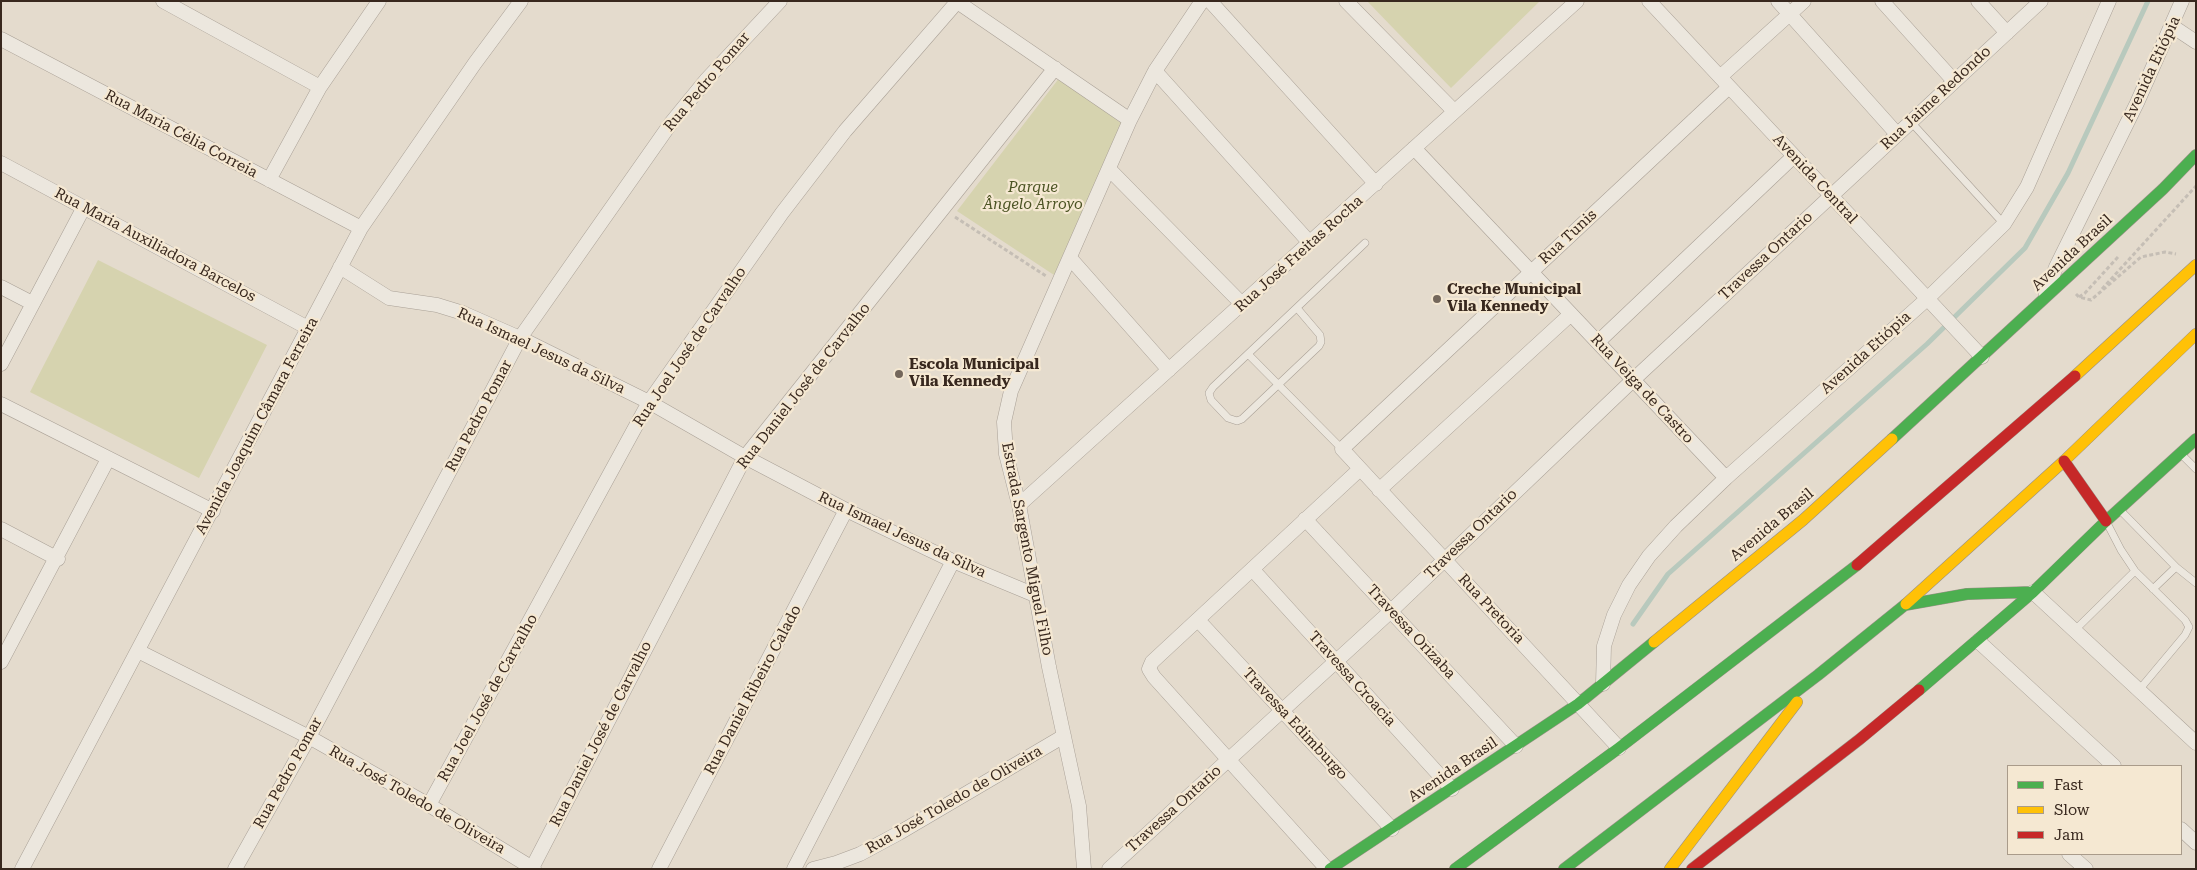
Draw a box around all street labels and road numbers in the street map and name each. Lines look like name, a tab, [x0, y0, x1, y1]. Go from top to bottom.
street label: Avenida Etiópia	[2120, 13, 2184, 125]
street label: Rua Pedro Pomar	[660, 29, 754, 135]
street label: Rua Jaime Redondo	[1877, 42, 1995, 154]
street label: Rua Maria Célia Correia	[102, 86, 260, 182]
street label: Avenida Central	[1769, 131, 1861, 227]
street label: Rua Maria Auxiliadora Barcelos	[51, 184, 259, 306]
street label: Rua José Freitas Rocha	[1231, 192, 1367, 316]
street label: Rua Tunis	[1535, 206, 1601, 268]
street label: Travessa Ontario	[1715, 208, 1817, 304]
street label: Avenida Brasil	[2028, 211, 2116, 295]
street label: Rua Joel José de Carvalho	[630, 264, 750, 430]
street label: Rua Daniel José de Carvalho	[734, 299, 874, 473]
street label: Rua Ismael Jesus da Silva	[454, 304, 628, 398]
street label: Avenida Etiópia	[1817, 308, 1915, 398]
street label: Avenida Joaquim Câmara Ferreira	[192, 314, 322, 538]
street label: Rua Veiga de Castro	[1587, 331, 1697, 447]
street label: Rua Pedro Pomar	[442, 357, 516, 475]
street label: Estrada Sargento Miguel Filho	[997, 441, 1057, 657]
street label: Travessa Ontario	[1421, 485, 1521, 583]
street label: Avenida Brasil	[1727, 485, 1817, 565]
street label: Rua Ismael Jesus da Silva	[815, 488, 989, 582]
street label: Rua Pretoria	[1454, 570, 1528, 648]
street label: Travessa Orizaba	[1363, 581, 1459, 683]
street label: Rua Daniel Ribeiro Calado	[701, 602, 805, 778]
street label: Rua Joel José de Carvalho	[434, 611, 542, 785]
street label: Travessa Croacia	[1305, 628, 1399, 730]
street label: Rua Daniel José de Carvalho	[546, 638, 656, 830]
street label: Travessa Edimburgo	[1239, 664, 1351, 784]
street label: Rua Pedro Pomar	[250, 714, 326, 832]
street label: Avenida Brasil	[1405, 734, 1501, 806]
street label: Rua José Toledo de Oliveira	[326, 742, 508, 858]
street label: Rua José Toledo de Oliveira	[863, 742, 1045, 858]
street label: Travessa Ontario	[1123, 762, 1225, 856]

